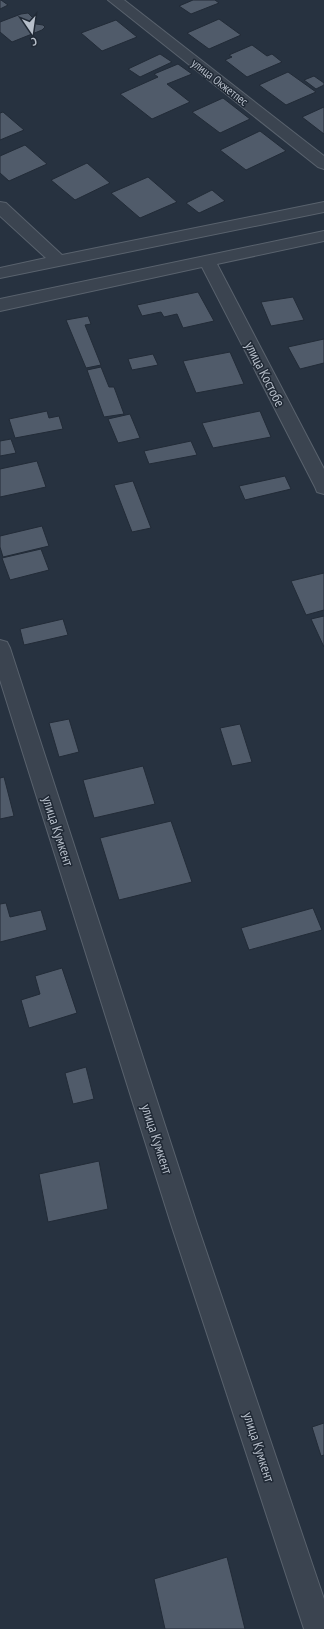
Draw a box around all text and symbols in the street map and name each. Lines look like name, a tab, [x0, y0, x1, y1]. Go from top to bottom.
north arrow	[12, 12, 52, 52]
text: С	[30, 34, 38, 49]
street label: улица Окжетпес	[189, 55, 252, 109]
street label: улица Костобе	[241, 338, 289, 410]
street label: улица Кумкент	[38, 794, 78, 869]
street label: улица Кумкент	[137, 1102, 177, 1177]
street label: улица Кумкент	[239, 1410, 279, 1485]

